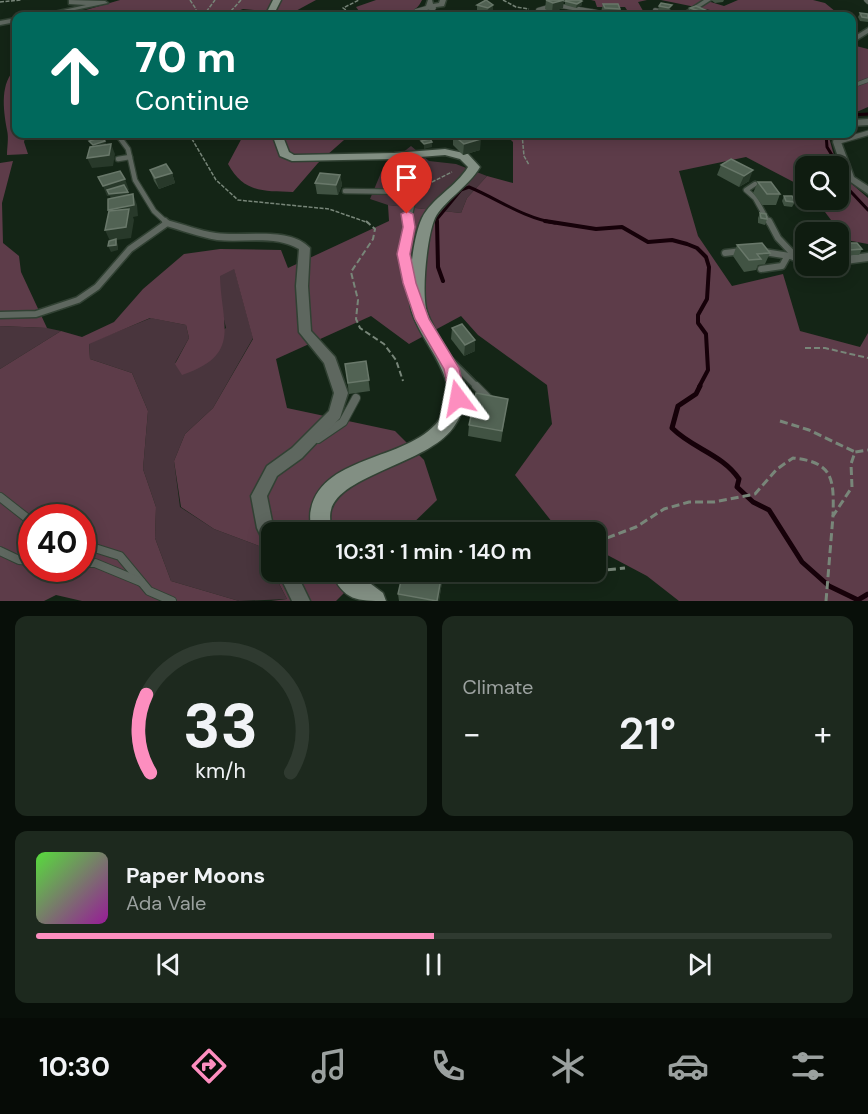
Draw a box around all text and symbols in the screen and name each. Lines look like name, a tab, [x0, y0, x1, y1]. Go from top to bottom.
text: 70 m	[135, 30, 236, 85]
icon: ahead	[36, 36, 114, 114]
text: Continue	[135, 83, 249, 118]
pin	[381, 152, 432, 214]
map controls	[795, 156, 849, 276]
button: search	[795, 156, 849, 210]
icon: arrive	[390, 161, 423, 194]
button: layers	[795, 222, 849, 276]
position arrow	[426, 366, 490, 430]
speed limit sign: 40	[18, 504, 96, 582]
text: 10:31 · 1 min · 140 m	[335, 537, 532, 566]
text: Climate	[463, 674, 533, 700]
text: 33	[183, 685, 258, 766]
text: 21°	[618, 704, 676, 763]
text: −	[463, 712, 481, 755]
text: +	[814, 712, 832, 755]
text: km/h	[195, 757, 246, 785]
text: Paper Moons	[126, 861, 265, 890]
text: Ada Vale	[126, 890, 206, 916]
icon: previous	[152, 948, 185, 981]
icon: pause	[417, 948, 450, 981]
icon: next	[683, 948, 716, 981]
icon: directions	[188, 1045, 230, 1087]
icon: music	[308, 1045, 350, 1087]
icon: phone	[427, 1045, 469, 1087]
icon: climate	[547, 1045, 589, 1087]
icon: car	[667, 1045, 709, 1087]
icon: filters	[787, 1045, 829, 1087]
text: 10:30	[39, 1049, 110, 1084]

